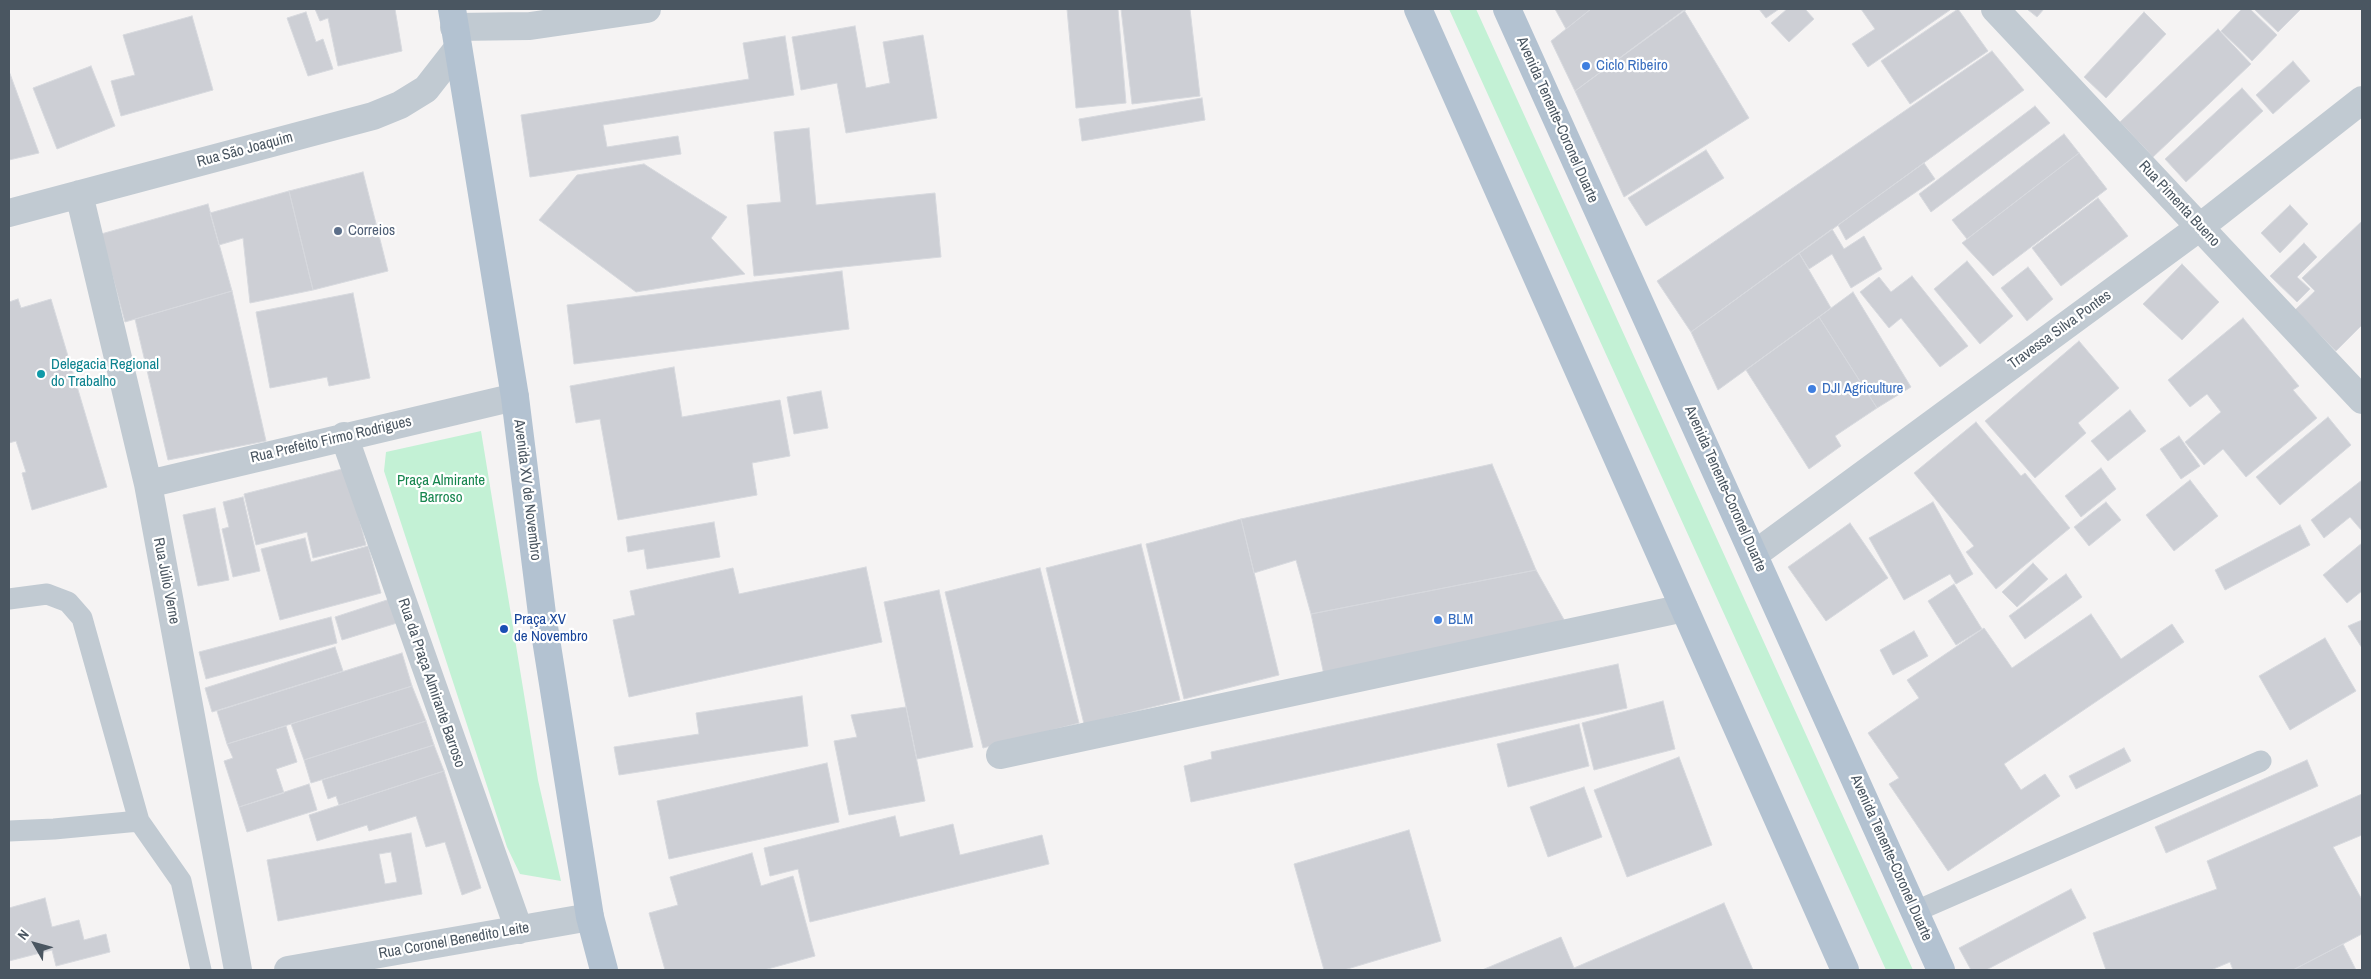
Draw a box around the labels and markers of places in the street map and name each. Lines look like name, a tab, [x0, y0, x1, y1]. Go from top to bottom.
place label: Ciclo Ribeiro	[1596, 57, 1668, 75]
marker: Ciclo Ribeiro	[1580, 60, 1592, 72]
place label: Correios	[348, 222, 395, 240]
marker: Correios	[332, 225, 344, 237]
place label: Delegacia Regional do Trabalho	[51, 356, 159, 391]
marker: Delegacia Regional do Trabalho	[35, 368, 47, 380]
place label: DJI Agriculture	[1822, 380, 1903, 398]
marker: DJI Agriculture	[1806, 383, 1818, 395]
place label: Praça XV de Novembro	[514, 611, 588, 646]
place label: BLM	[1448, 611, 1473, 629]
marker: BLM	[1432, 614, 1444, 626]
marker: Praça XV de Novembro	[498, 623, 510, 635]

